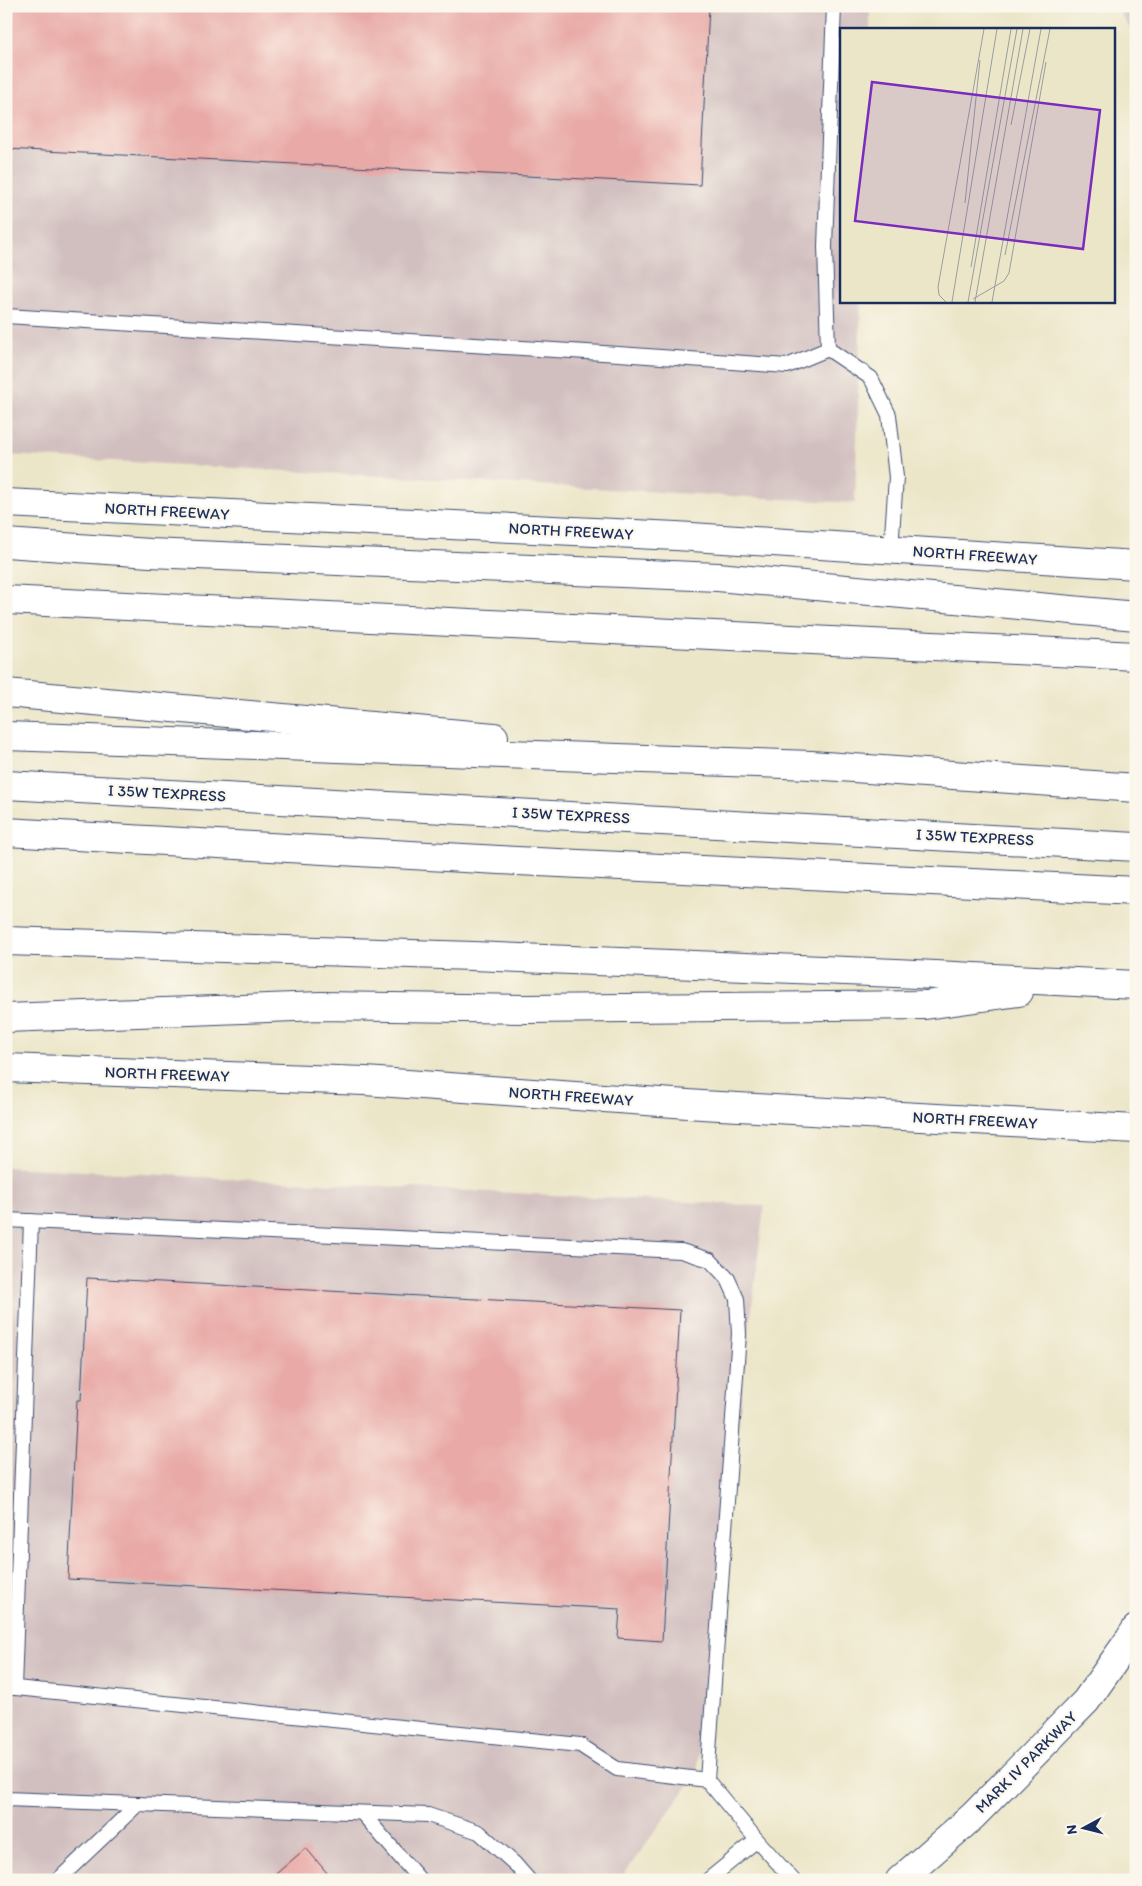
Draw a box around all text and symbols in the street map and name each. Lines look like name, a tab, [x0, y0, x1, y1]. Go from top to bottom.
inset map	[840, 28, 1114, 302]
street label: NORTH FREEWAY	[104, 498, 230, 524]
street label: NORTH FREEWAY	[508, 518, 634, 544]
street label: NORTH FREEWAY	[912, 541, 1038, 569]
street label: I 35W TEXPRESS	[108, 780, 226, 806]
street label: I 35W TEXPRESS	[512, 802, 630, 828]
street label: I 35W TEXPRESS	[916, 824, 1034, 850]
street label: NORTH FREEWAY	[104, 1062, 230, 1086]
street label: NORTH FREEWAY	[508, 1082, 634, 1110]
street label: NORTH FREEWAY	[912, 1107, 1038, 1133]
street label: MARK IV PARKWAY	[971, 1707, 1081, 1817]
north arrow	[1060, 1804, 1110, 1854]
text: N	[1063, 1824, 1081, 1835]

